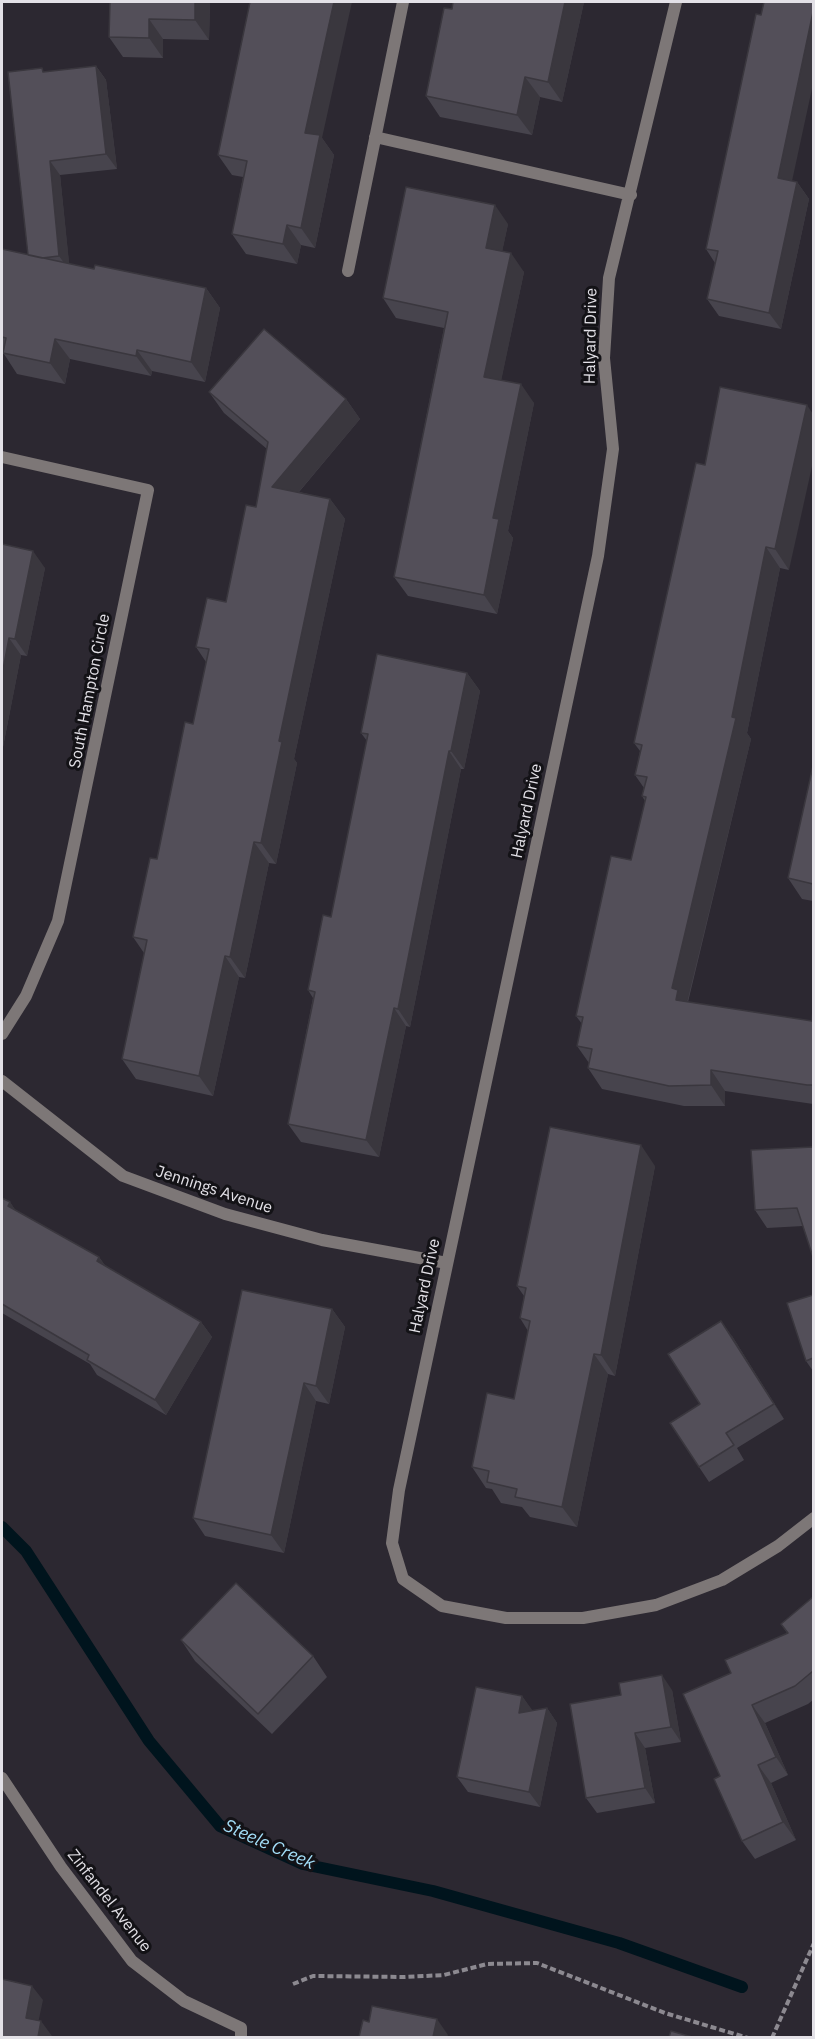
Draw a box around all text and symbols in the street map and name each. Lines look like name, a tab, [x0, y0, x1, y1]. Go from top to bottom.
street label: Halyard Drive	[581, 288, 601, 384]
street label: South Hampton Circle	[66, 612, 114, 770]
street label: Halyard Drive	[508, 762, 546, 860]
street label: Jennings Avenue	[153, 1162, 275, 1218]
street label: Halyard Drive	[406, 1237, 444, 1335]
water label: Steele Creek	[220, 1815, 318, 1875]
street label: Zinfandel Avenue	[63, 1846, 155, 1956]

